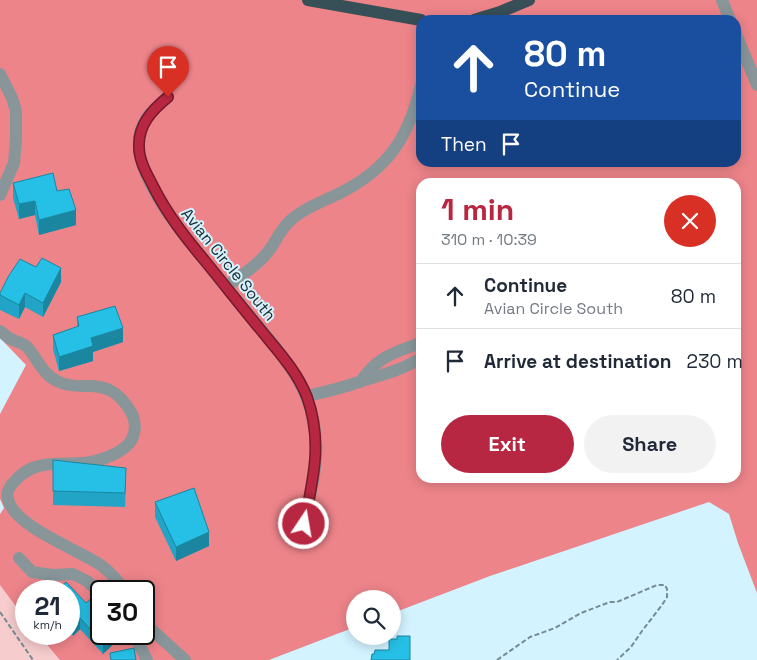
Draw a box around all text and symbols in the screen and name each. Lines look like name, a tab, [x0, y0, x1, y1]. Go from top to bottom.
text: 80 m	[524, 32, 606, 76]
icon: ahead	[441, 35, 506, 100]
pin	[147, 46, 189, 97]
icon: arrive	[154, 53, 182, 81]
text: Continue	[524, 75, 620, 103]
icon: arrive	[497, 130, 525, 158]
text: Then	[441, 132, 487, 157]
text: 1 min	[441, 190, 514, 229]
button: close	[664, 195, 716, 247]
street label: Avian Circle South	[177, 204, 281, 325]
text: 310 m · 10:39	[441, 229, 537, 250]
text: Continue	[484, 273, 567, 298]
icon: ahead	[441, 282, 469, 310]
text: 80 m	[671, 284, 716, 309]
text: Avian Circle South	[484, 298, 623, 319]
icon: arrive	[441, 347, 469, 375]
text: Arrive at destination	[484, 349, 672, 374]
text: 230 m	[687, 349, 743, 374]
button: Exit	[441, 415, 574, 473]
button: Share	[584, 415, 716, 473]
position arrow	[277, 497, 329, 549]
speed limit sign: 30	[90, 580, 155, 645]
text: 21	[34, 590, 61, 622]
map controls	[346, 590, 401, 645]
button: search	[346, 590, 401, 645]
text: km/h	[33, 617, 62, 633]

